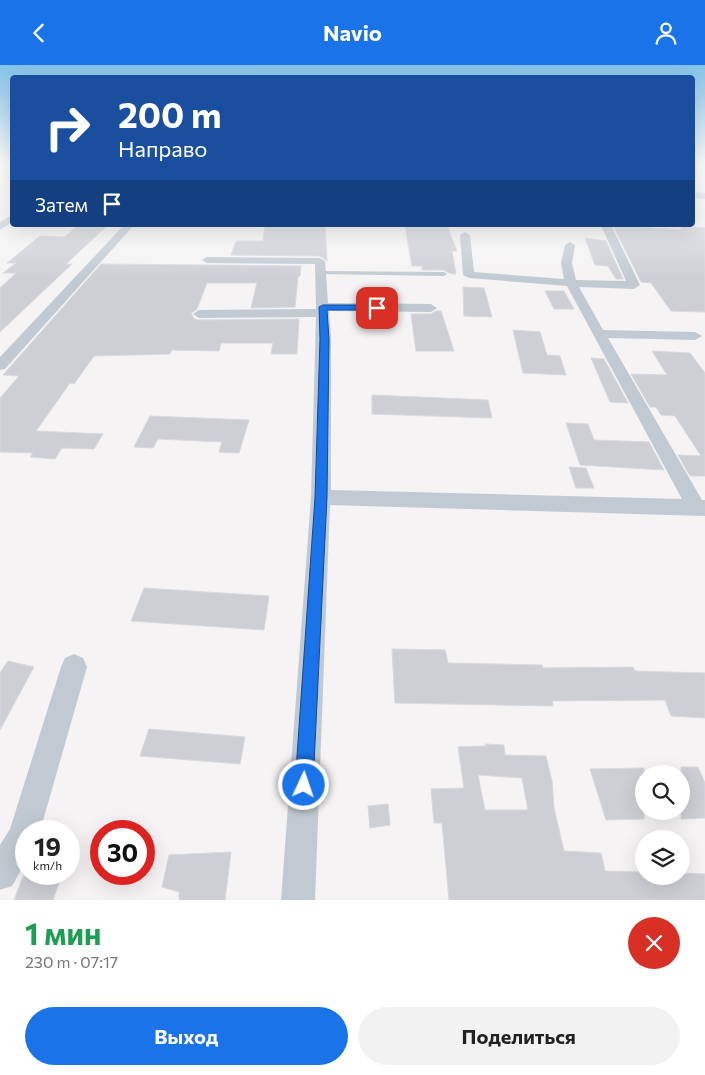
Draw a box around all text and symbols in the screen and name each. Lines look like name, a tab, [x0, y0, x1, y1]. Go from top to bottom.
icon: back	[25, 19, 53, 47]
text: Navio	[323, 19, 382, 46]
icon: person	[652, 19, 680, 47]
text: 200 m	[118, 92, 221, 135]
icon: right	[35, 95, 100, 160]
text: Направо	[118, 135, 208, 162]
icon: arrive	[98, 190, 126, 218]
text: Затем	[35, 193, 88, 216]
pin	[356, 287, 398, 329]
icon: arrive	[363, 294, 391, 322]
position arrow	[277, 758, 329, 810]
map controls	[635, 765, 690, 885]
button: search	[635, 765, 690, 820]
speed limit sign: 30	[90, 820, 155, 885]
button: layers	[635, 830, 690, 885]
text: 19	[34, 831, 61, 861]
text: km/h	[33, 858, 62, 872]
text: 1 мин	[25, 914, 101, 951]
button: close	[628, 917, 680, 969]
text: 230 m · 07:17	[25, 952, 118, 971]
button: Выход	[25, 1007, 348, 1065]
button: Поделиться	[358, 1007, 680, 1065]

